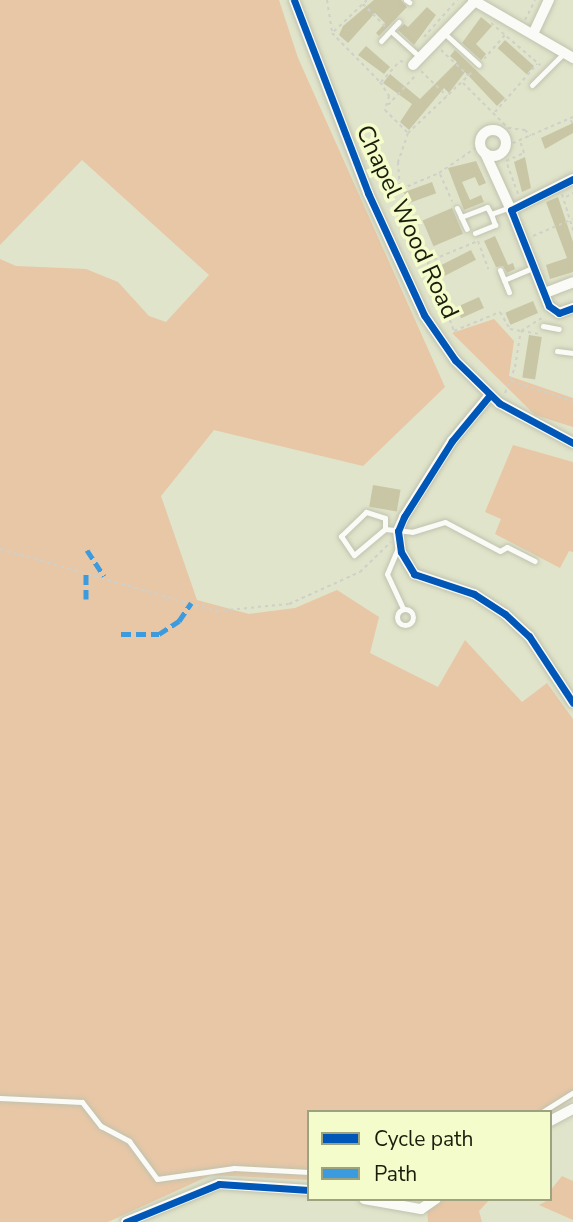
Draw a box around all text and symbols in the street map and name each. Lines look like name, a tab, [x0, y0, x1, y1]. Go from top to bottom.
street label: Chapel Wood Road	[350, 121, 464, 323]
legend	[307, 1110, 552, 1201]
text: Cycle path	[374, 1125, 473, 1153]
text: Path	[374, 1160, 417, 1188]

